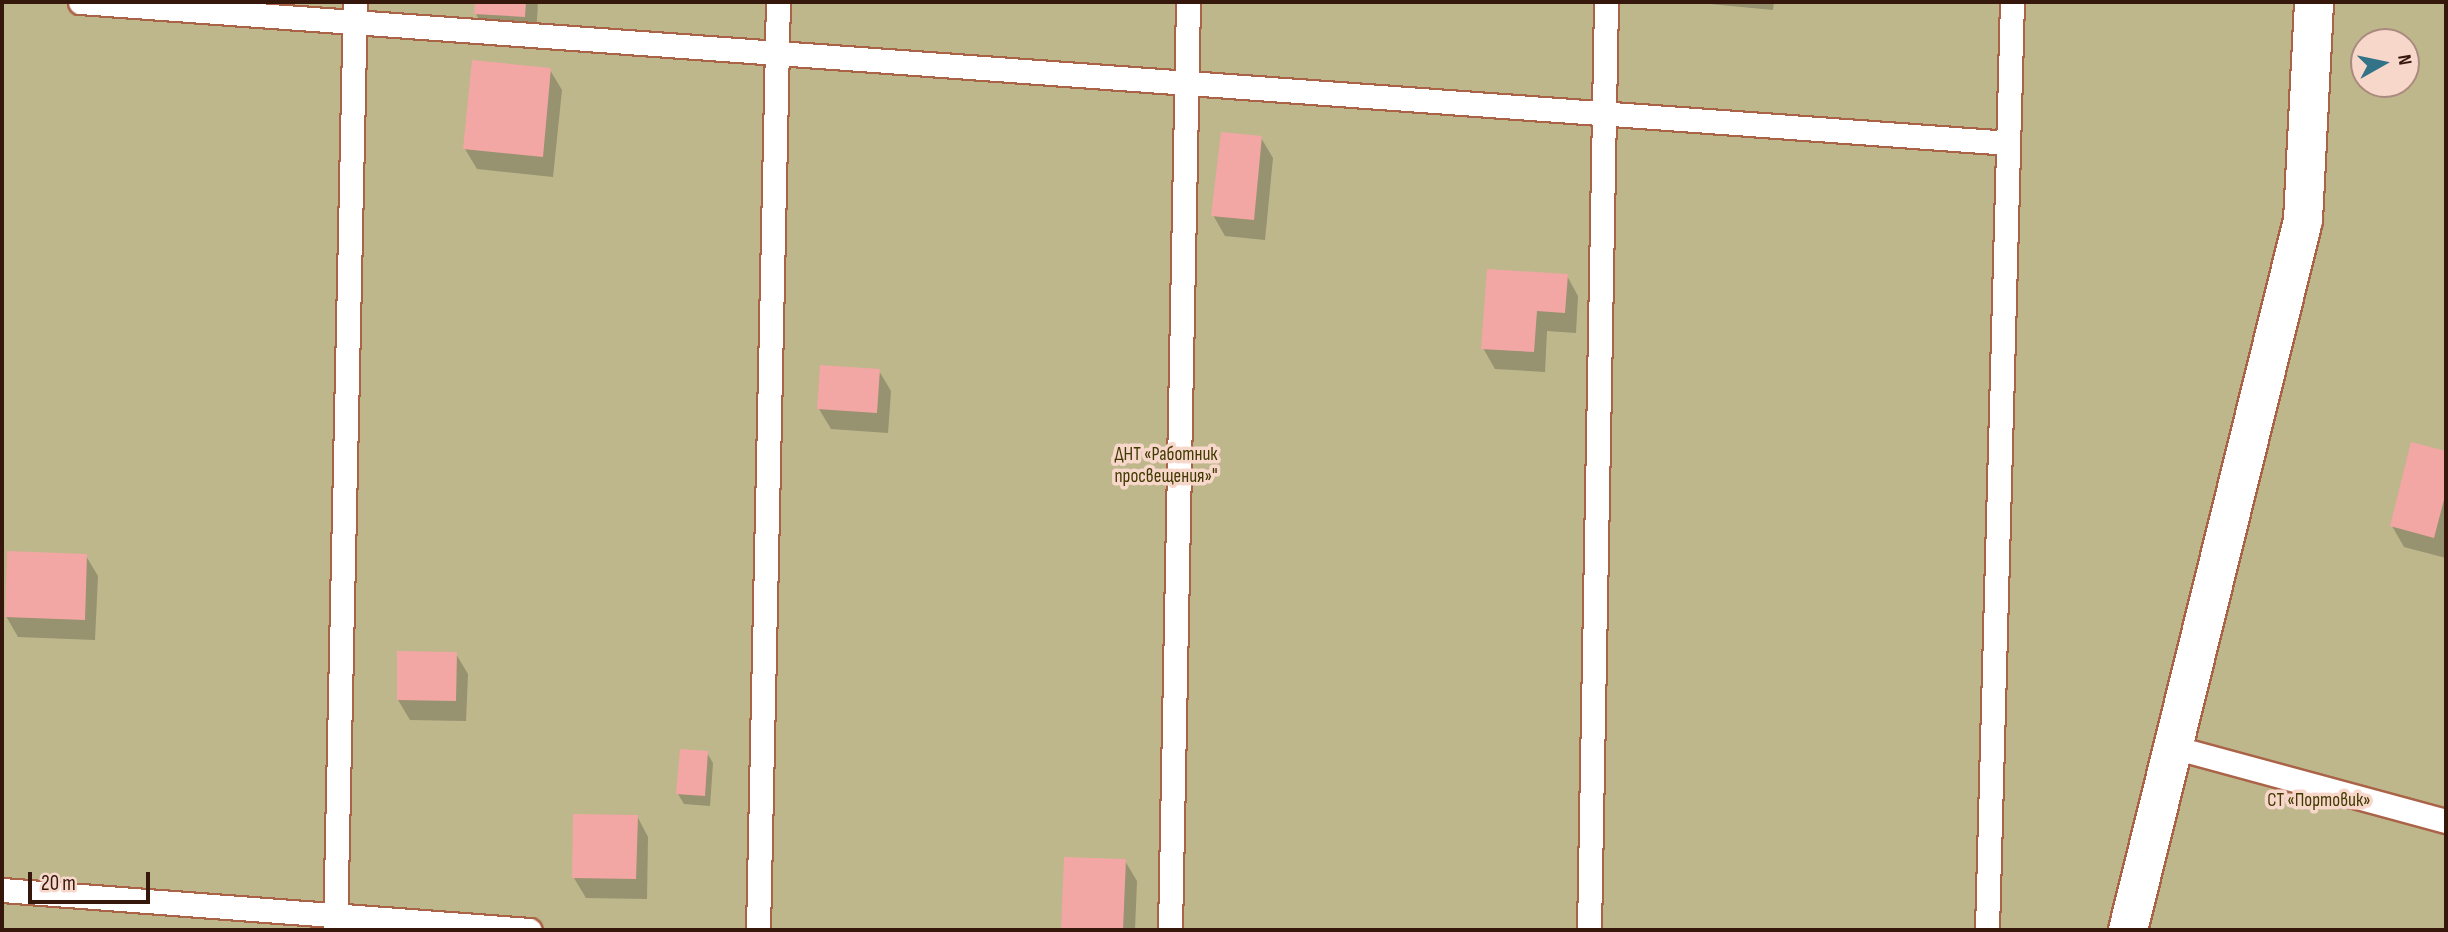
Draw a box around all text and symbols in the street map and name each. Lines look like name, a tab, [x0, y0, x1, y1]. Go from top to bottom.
north arrow	[2350, 28, 2420, 98]
text: N	[2392, 53, 2416, 67]
park label: ДНТ «Работник просвещения»"	[1114, 444, 1218, 488]
park label: СТ «Портовик»	[2267, 790, 2371, 812]
scale bar	[32, 858, 154, 902]
text: 20 m	[41, 871, 76, 896]

